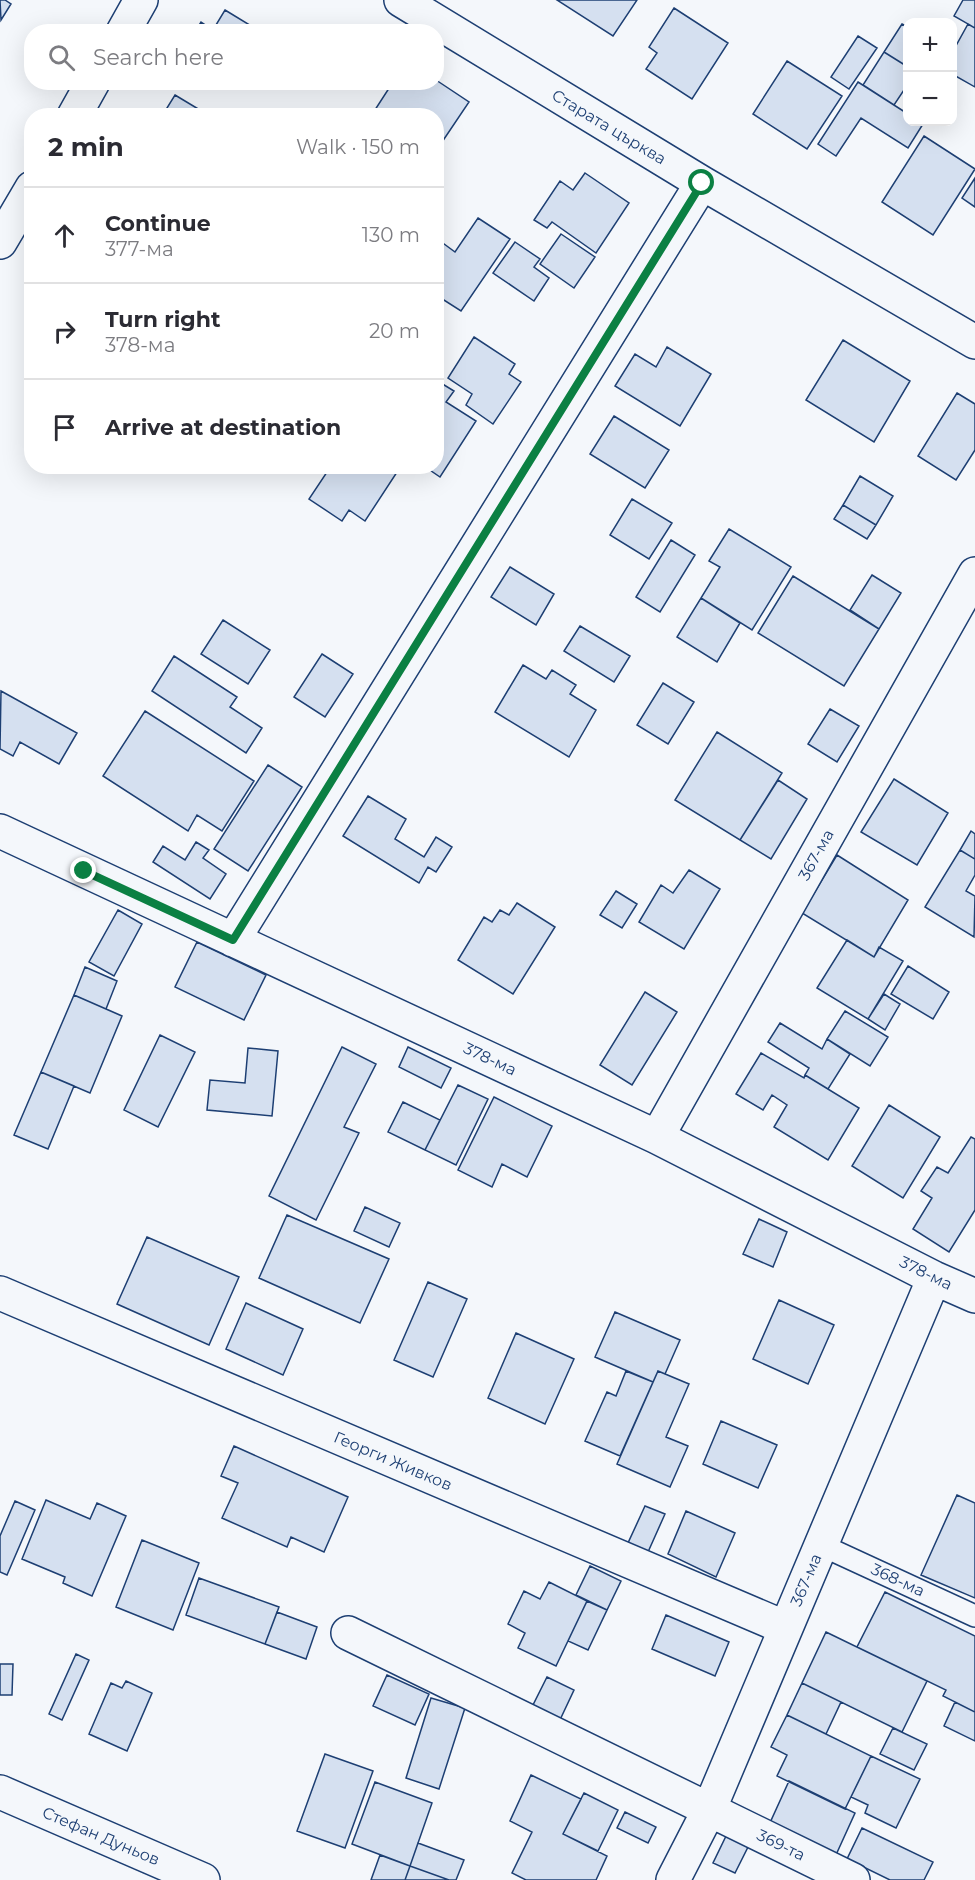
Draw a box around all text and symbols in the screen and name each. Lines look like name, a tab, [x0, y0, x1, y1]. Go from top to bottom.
map controls	[903, 18, 957, 126]
button: +	[903, 18, 957, 72]
search box	[24, 24, 444, 90]
icon: search	[45, 41, 78, 74]
text: Search here	[93, 44, 224, 71]
button: −	[903, 72, 957, 126]
street label: Старата църква	[549, 85, 669, 169]
text: 2 min	[48, 131, 124, 163]
text: Walk · 150 m	[296, 135, 420, 159]
route start	[688, 169, 714, 195]
text: Continue	[105, 210, 211, 237]
icon: ahead	[48, 219, 81, 252]
text: 130 m	[362, 223, 420, 247]
text: 377-ма	[105, 237, 174, 261]
text: Turn right	[105, 306, 220, 333]
icon: right	[48, 315, 81, 348]
text: 20 m	[369, 319, 420, 343]
text: 378-ма	[105, 333, 175, 357]
icon: arrive	[48, 411, 81, 444]
text: Arrive at destination	[105, 414, 341, 441]
street label: 367-ма	[794, 826, 838, 884]
route end	[70, 857, 96, 883]
street label: 378-ма	[461, 1039, 519, 1079]
street label: 378-ма	[897, 1252, 955, 1294]
street label: Георги Живков	[331, 1427, 455, 1495]
street label: 367-ма	[786, 1551, 826, 1609]
street label: 368-ма	[868, 1559, 928, 1601]
street label: Стефан Дуньов	[39, 1803, 163, 1869]
street label: 369-та	[754, 1825, 808, 1865]

